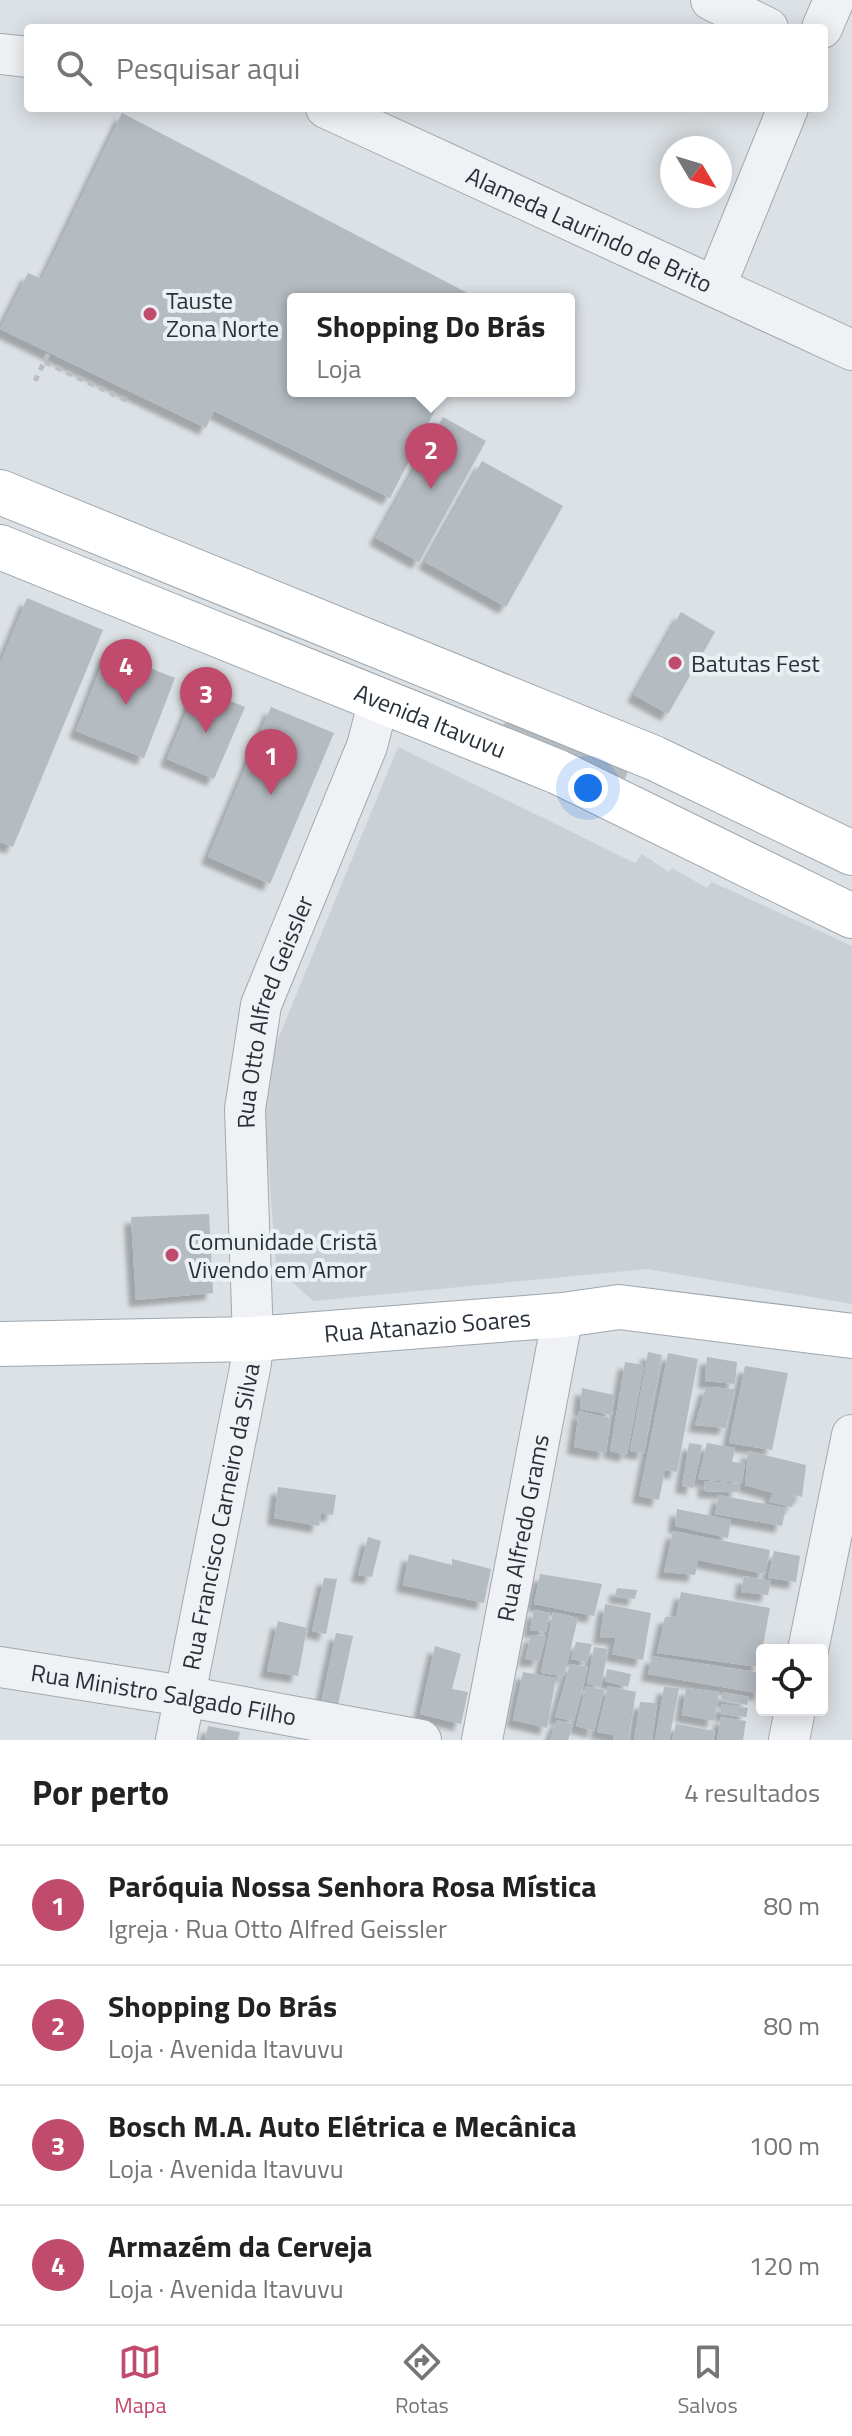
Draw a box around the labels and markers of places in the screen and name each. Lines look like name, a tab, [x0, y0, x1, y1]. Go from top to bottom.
place label: Tauste Zona Norte	[166, 282, 279, 346]
marker: Tauste Zona Norte	[141, 305, 159, 323]
pin: 2	[405, 423, 457, 489]
pin: 4	[100, 639, 152, 705]
place label: Batutas Fest	[691, 645, 820, 681]
marker: Batutas Fest	[666, 654, 684, 672]
pin: 3	[180, 667, 232, 733]
pin: 1	[245, 729, 297, 795]
place label: Comunidade Cristã Vivendo em Amor	[188, 1223, 377, 1287]
marker: Comunidade Cristã Vivendo em Amor	[163, 1246, 181, 1264]

